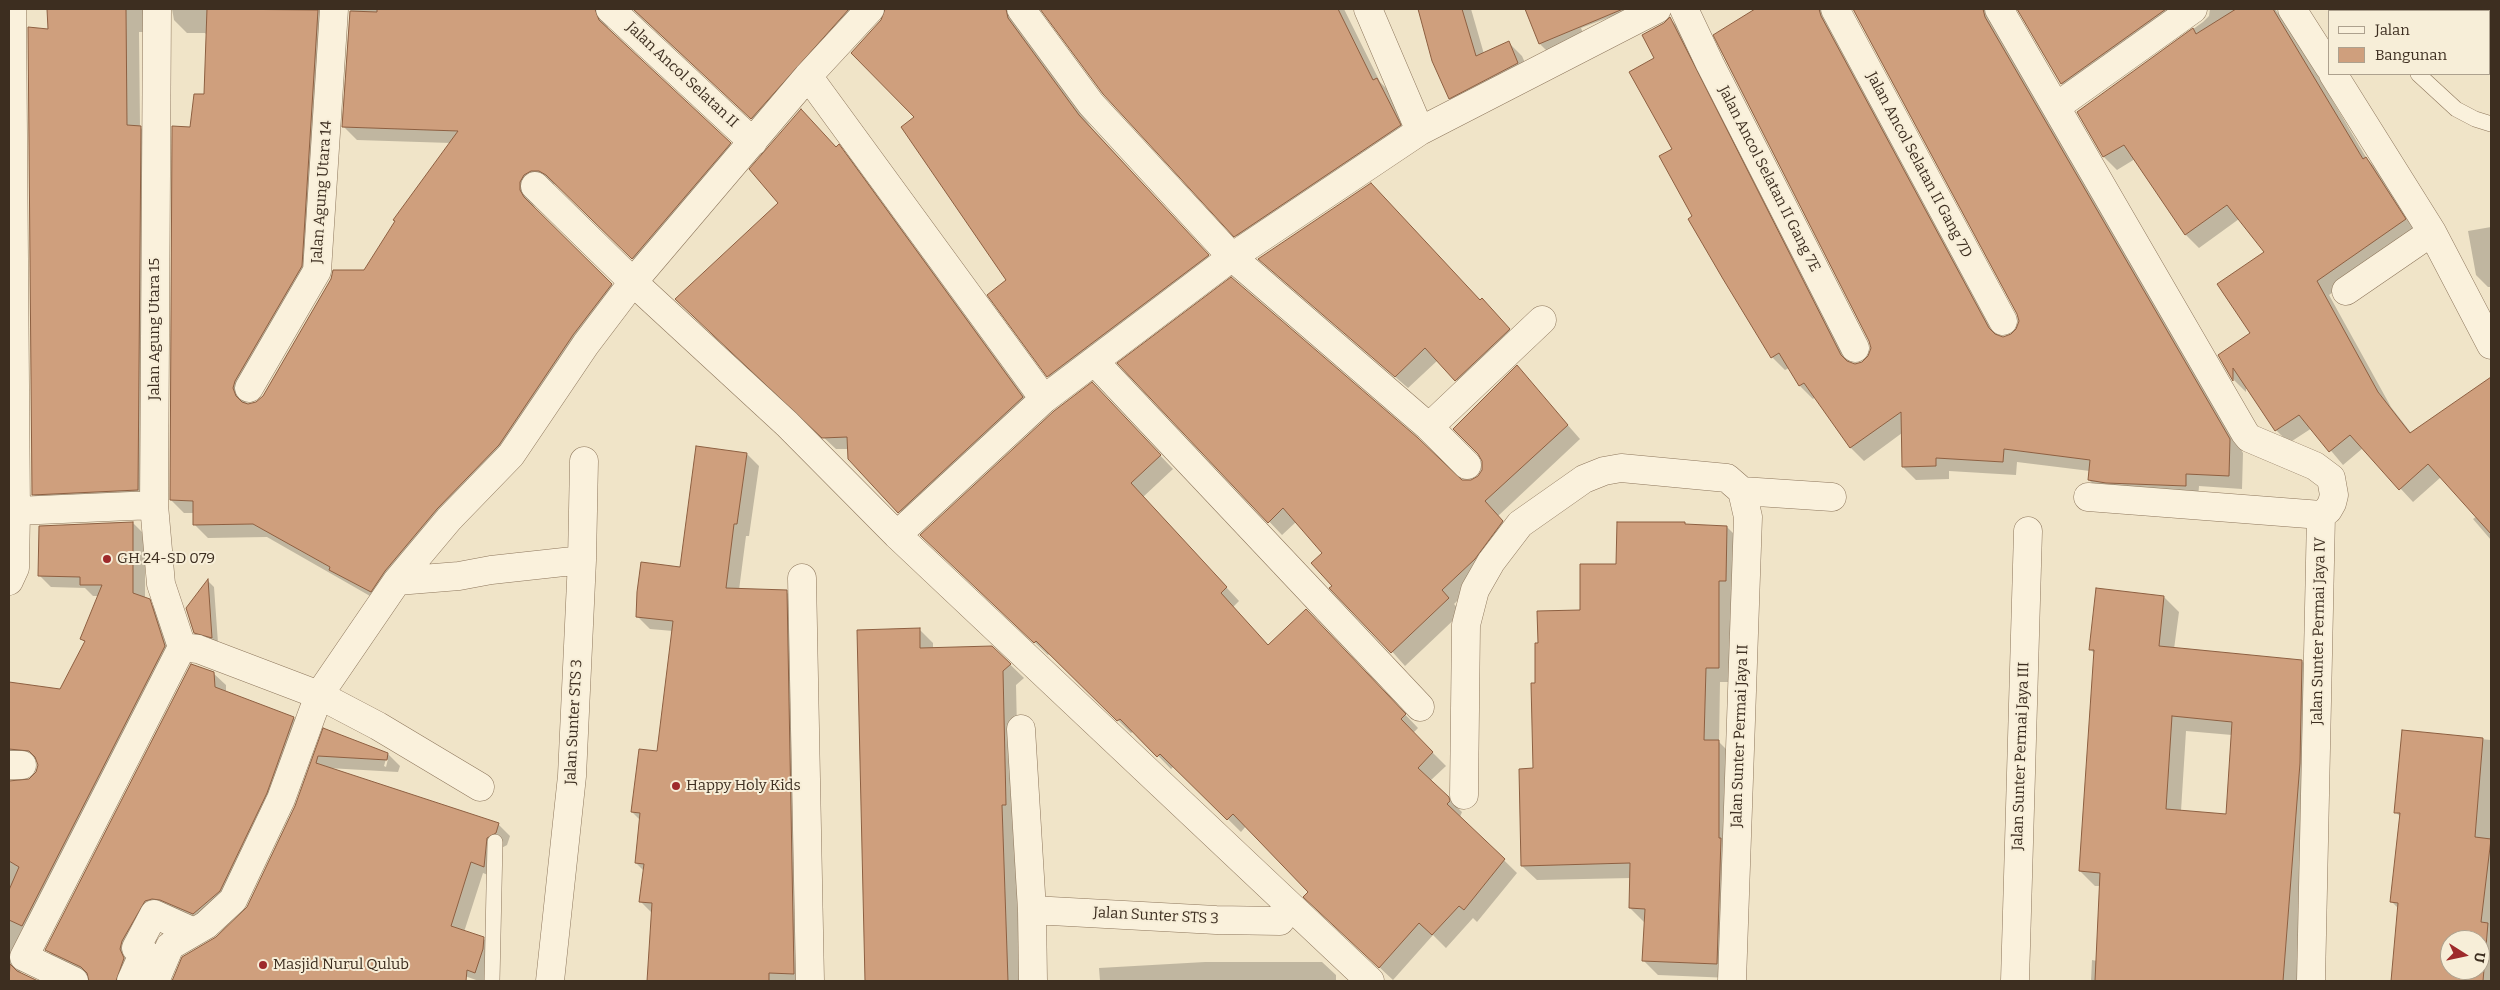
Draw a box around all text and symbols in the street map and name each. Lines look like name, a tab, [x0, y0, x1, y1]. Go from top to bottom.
legend	[2328, 10, 2490, 75]
street label: Jalan Ancol Selatan II	[622, 18, 742, 132]
text: Jalan	[2375, 21, 2410, 39]
text: Bangunan	[2375, 46, 2447, 64]
street label: Jalan Ancol Selatan II Gang 7D	[1862, 69, 1976, 261]
street label: Jalan Ancol Selatan II Gang 7E	[1714, 83, 1824, 275]
street label: Jalan Agung Utara 14	[308, 120, 336, 264]
street label: Jalan Agung Utara 15	[146, 258, 164, 400]
street label: Jalan Sunter Permai Jaya IV	[2308, 537, 2330, 725]
place label: GH 24-SD 079	[117, 550, 215, 568]
marker: GH 24-SD 079	[101, 553, 113, 565]
street label: Jalan Sunter Permai Jaya II	[1728, 644, 1752, 828]
street label: Jalan Sunter STS 3	[562, 659, 586, 785]
street label: Jalan Sunter Permai Jaya III	[2009, 661, 2033, 851]
place label: Happy Holy Kids	[686, 777, 801, 795]
marker: Happy Holy Kids	[670, 780, 682, 792]
street label: Jalan Sunter STS 3	[1093, 904, 1219, 928]
north arrow	[2440, 930, 2490, 980]
text: U	[2470, 951, 2489, 964]
place label: Masjid Nurul Qulub	[273, 956, 409, 974]
marker: Masjid Nurul Qulub	[257, 959, 269, 971]

